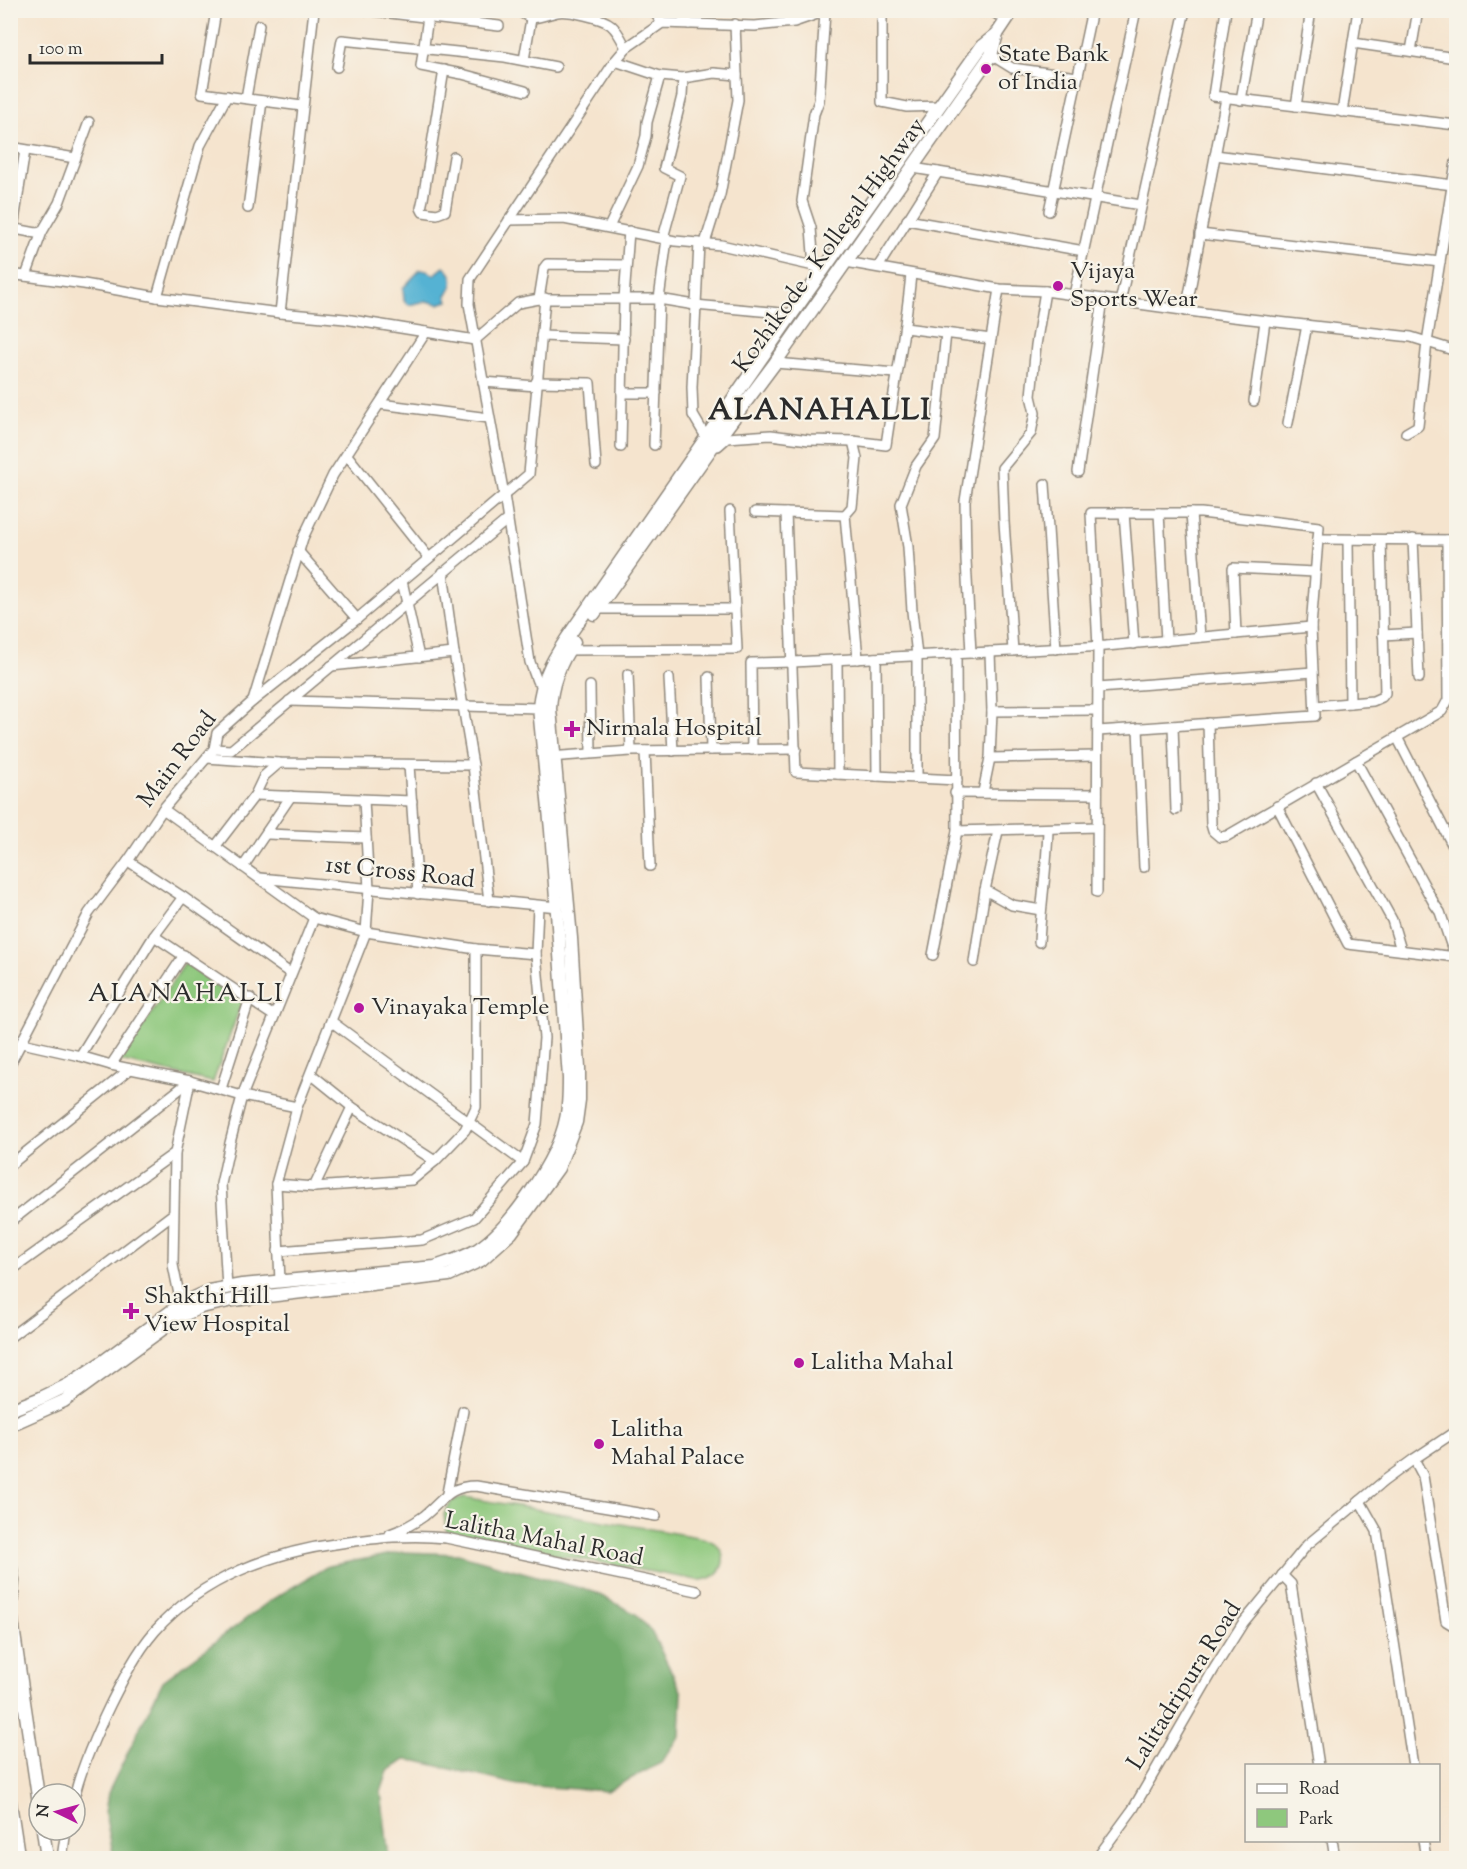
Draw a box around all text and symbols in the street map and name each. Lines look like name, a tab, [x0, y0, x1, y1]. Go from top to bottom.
scale bar	[30, 27, 162, 65]
text: 100 m	[39, 37, 83, 63]
place label: State Bank of India	[998, 38, 1109, 100]
marker: State Bank of India	[979, 62, 993, 76]
street label: Kozhikode - Kollegal Highway	[726, 111, 934, 381]
place label: Vijaya Sports Wear	[1070, 255, 1198, 317]
marker: Vijaya Sports Wear	[1051, 279, 1065, 293]
district label: ALANAHALLI	[708, 390, 932, 433]
street label: Main Road	[130, 704, 226, 815]
place label: Nirmala Hospital	[586, 712, 762, 746]
marker: Nirmala Hospital	[563, 720, 581, 738]
street label: 1st Cross Road	[324, 848, 477, 898]
district label: ALANAHALLI	[88, 976, 284, 1013]
place label: Vinayaka Temple	[371, 991, 549, 1025]
marker: Vinayaka Temple	[352, 1001, 366, 1015]
place label: Shakthi Hill View Hospital	[144, 1280, 290, 1342]
marker: Shakthi Hill View Hospital	[122, 1302, 140, 1320]
place label: Lalitha Mahal	[811, 1346, 954, 1380]
marker: Lalitha Mahal	[792, 1356, 806, 1370]
place label: Lalitha Mahal Palace	[611, 1413, 745, 1475]
marker: Lalitha Mahal Palace	[592, 1437, 606, 1451]
street label: Lalitha Mahal Road	[442, 1504, 647, 1576]
street label: Lalitadripura Road	[1119, 1595, 1251, 1777]
legend	[1245, 1764, 1440, 1842]
text: Road	[1299, 1777, 1339, 1803]
north arrow	[27, 1782, 87, 1842]
text: N	[33, 1803, 57, 1818]
text: Park	[1299, 1807, 1334, 1833]

